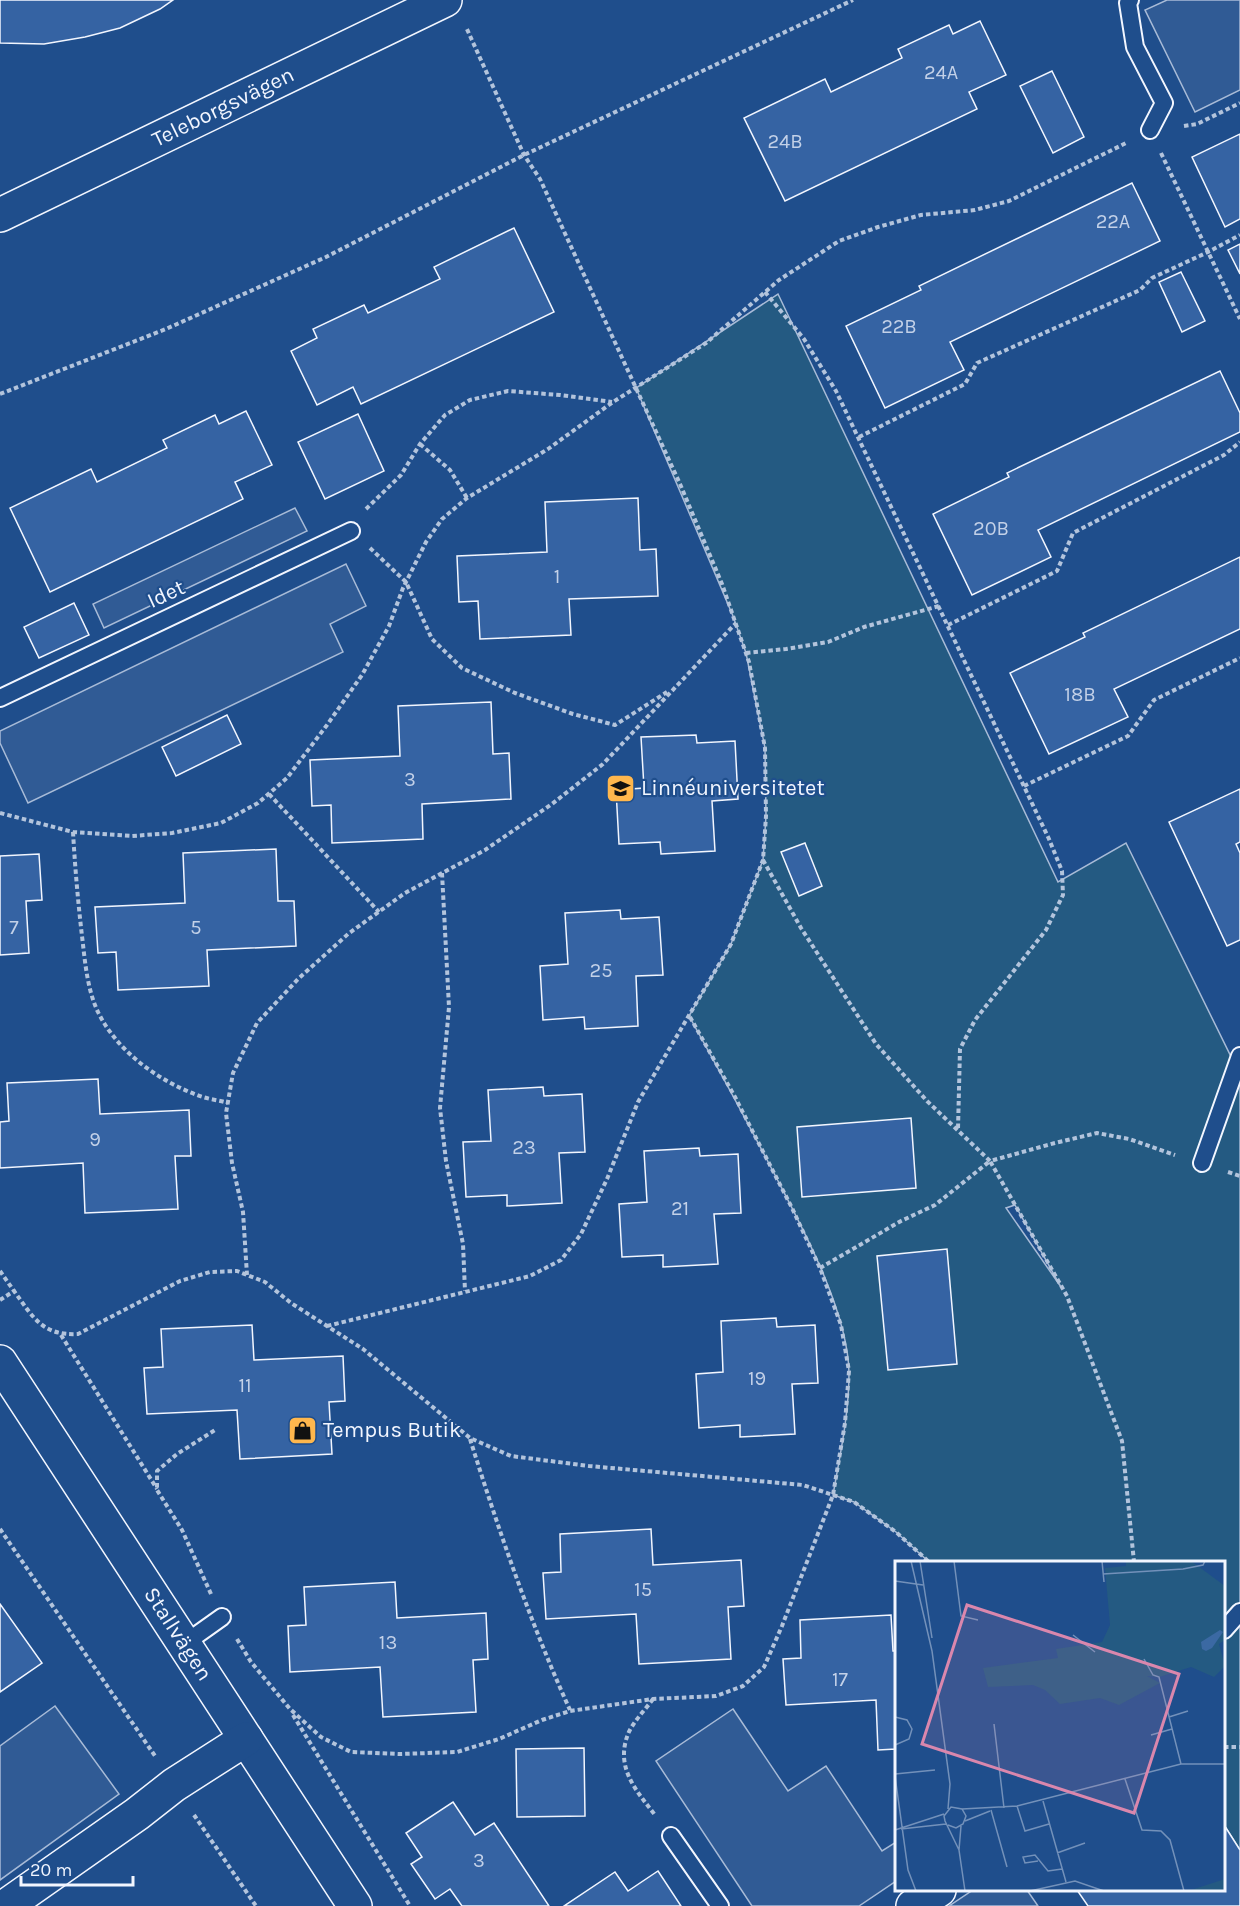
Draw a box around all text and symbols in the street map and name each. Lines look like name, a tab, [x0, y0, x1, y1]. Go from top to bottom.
street label: Teleborgsvägen	[148, 61, 298, 153]
house number: 24A	[924, 61, 958, 84]
house number: 24B	[767, 130, 803, 153]
house number: 22A	[1096, 210, 1130, 233]
house number: 22B	[881, 315, 917, 338]
house number: 20B	[973, 517, 1009, 540]
house number: 1	[554, 565, 560, 588]
street label: Idet	[143, 574, 189, 614]
house number: 18B	[1064, 683, 1096, 706]
house number: 3	[404, 768, 416, 791]
school or university icon: Linnéuniversitetet	[604, 772, 636, 804]
place label: Linnéuniversitetet	[641, 775, 825, 801]
house number: 7	[9, 916, 19, 939]
house number: 5	[190, 916, 202, 939]
house number: 25	[590, 959, 612, 982]
house number: 9	[89, 1128, 101, 1151]
house number: 23	[512, 1136, 536, 1159]
house number: 21	[671, 1197, 689, 1220]
house number: 19	[748, 1367, 766, 1390]
house number: 11	[238, 1374, 252, 1397]
shop icon: Tempus Butik	[286, 1414, 318, 1446]
place label: Tempus Butik	[323, 1417, 461, 1443]
inset map	[895, 1561, 1225, 1891]
house number: 15	[634, 1578, 652, 1601]
street label: Stallvägen	[138, 1582, 218, 1686]
house number: 13	[379, 1631, 397, 1654]
house number: 17	[832, 1668, 849, 1691]
scale bar	[21, 1849, 134, 1887]
house number: 3	[473, 1849, 485, 1872]
text: 20 m	[30, 1859, 72, 1881]

